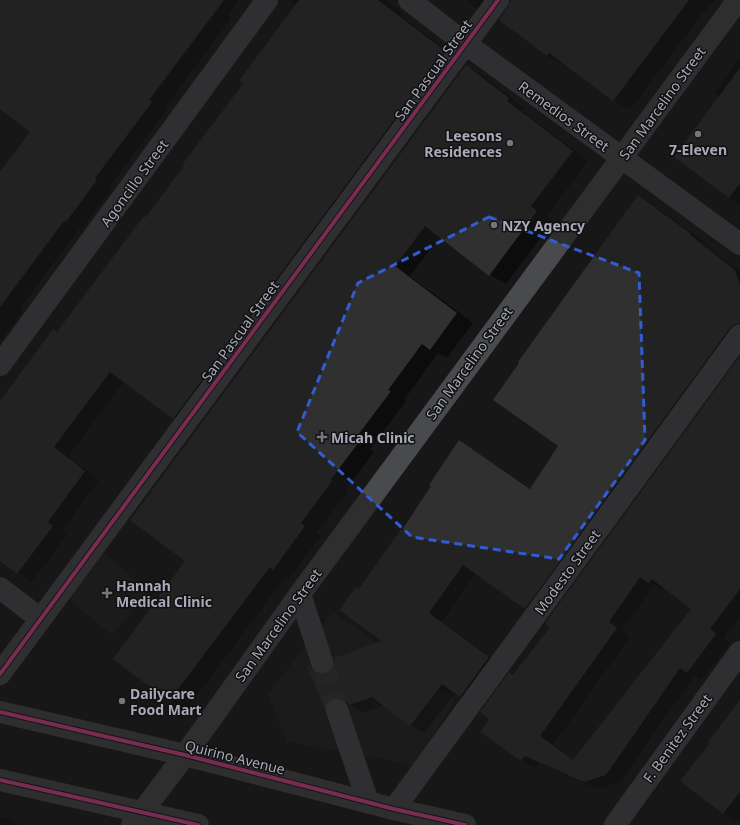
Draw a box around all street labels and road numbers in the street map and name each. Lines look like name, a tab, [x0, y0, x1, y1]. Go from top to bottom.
street label: San Pascual Street	[390, 16, 476, 124]
street label: San Marcelino Street	[614, 43, 710, 163]
street label: Remedios Street	[515, 77, 613, 155]
street label: Agoncillo Street	[96, 136, 172, 230]
street label: San Pascual Street	[197, 277, 283, 385]
street label: San Marcelino Street	[421, 303, 517, 423]
street label: Modesto Street	[530, 526, 604, 618]
street label: San Marcelino Street	[230, 565, 326, 685]
street label: F. Benitez Street	[638, 690, 716, 786]
street label: Quirino Avenue	[183, 735, 287, 779]

